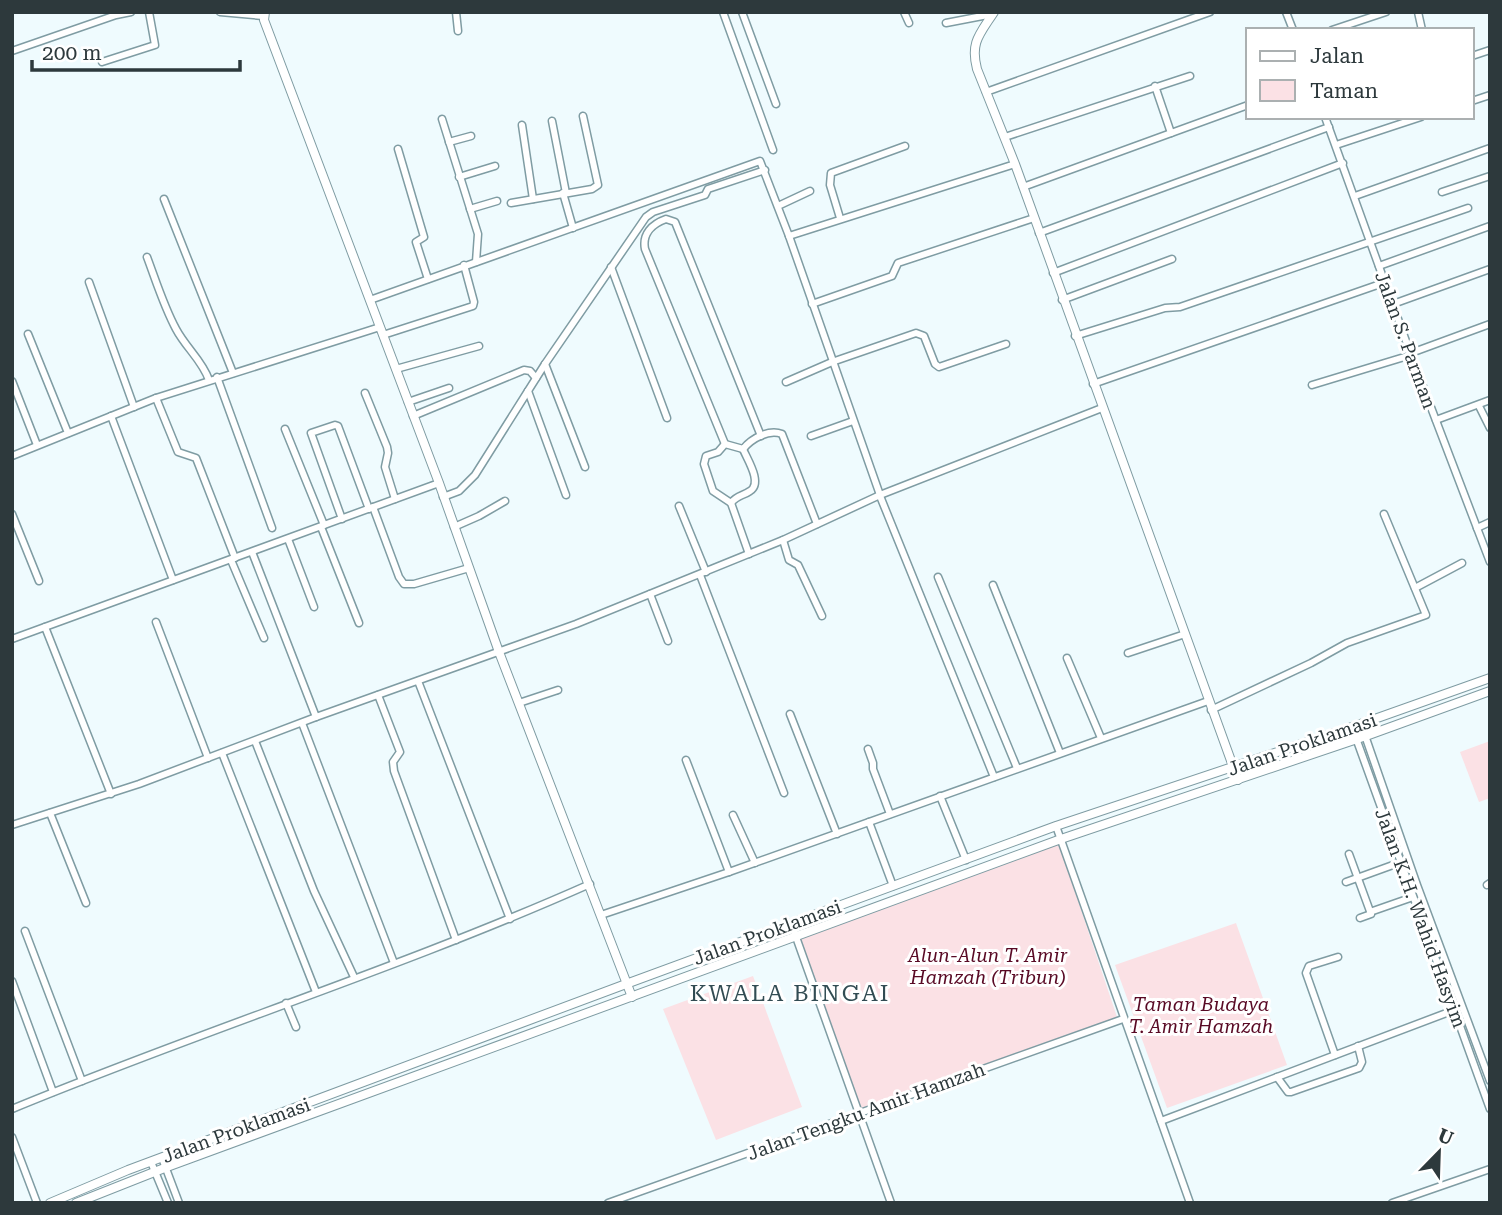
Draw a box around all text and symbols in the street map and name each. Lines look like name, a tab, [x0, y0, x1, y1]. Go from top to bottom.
scale bar	[32, 28, 240, 72]
legend	[1246, 28, 1474, 119]
text: 200 m	[42, 41, 102, 65]
text: Jalan	[1310, 44, 1365, 68]
text: Taman	[1310, 79, 1379, 103]
street label: Jalan S. Parman	[1370, 268, 1441, 412]
street label: Jalan Proklamasi	[1225, 708, 1380, 781]
street label: Jalan K.H. Wahid Hasyim	[1370, 805, 1471, 1031]
street label: Jalan Proklamasi	[690, 895, 844, 970]
park label: Alun-Alun T. Amir Hamzah (Tribun)	[907, 944, 1068, 989]
district label: KWALA BINGAI	[690, 980, 890, 1007]
park label: Taman Budaya T. Amir Hamzah	[1129, 993, 1273, 1038]
street label: Jalan Tengku Amir Hamzah	[744, 1058, 988, 1165]
street label: Jalan Proklamasi	[159, 1093, 313, 1168]
north arrow	[1404, 1117, 1474, 1187]
text: U	[1434, 1123, 1457, 1150]

